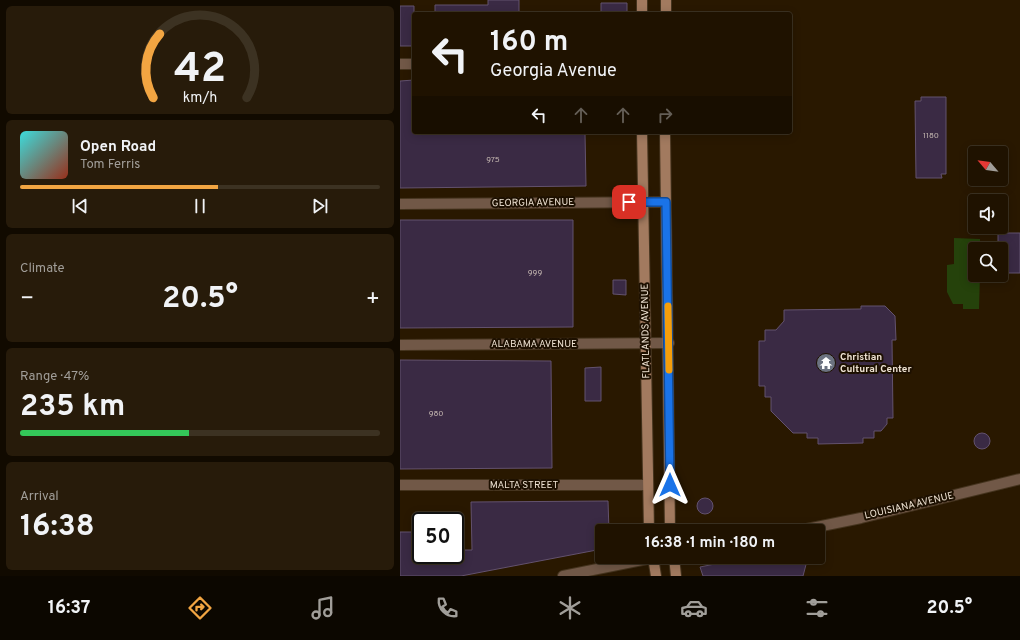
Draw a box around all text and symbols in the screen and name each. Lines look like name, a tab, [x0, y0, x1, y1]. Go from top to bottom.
text: 160 m	[490, 25, 568, 61]
icon: left	[424, 28, 476, 80]
text: 42	[174, 44, 226, 97]
text: Georgia Avenue	[490, 60, 617, 83]
text: km/h	[183, 89, 217, 107]
icon: left	[528, 104, 550, 126]
icon: ahead	[570, 104, 592, 126]
icon: ahead	[612, 104, 634, 126]
icon: right	[654, 104, 676, 126]
house number: 1180	[923, 131, 939, 141]
text: Open Road	[80, 138, 156, 157]
north arrow	[968, 146, 1008, 186]
map controls	[968, 146, 1008, 282]
house number: 975	[486, 155, 500, 165]
text: Tom Ferris	[80, 157, 140, 173]
pin	[612, 185, 646, 219]
icon: arrive	[618, 191, 640, 213]
button: sound	[968, 194, 1008, 234]
icon: previous	[69, 195, 91, 217]
icon: pause	[189, 195, 211, 217]
icon: next	[309, 195, 331, 217]
street label: GEORGIA AVENUE	[492, 196, 574, 210]
button: search	[968, 242, 1008, 282]
text: Climate	[20, 261, 65, 277]
house number: 999	[528, 268, 542, 278]
text: 20.5°	[162, 281, 238, 318]
street label: FLATLANDS AVENUE	[639, 283, 653, 379]
text: −	[20, 286, 34, 313]
text: +	[366, 286, 380, 313]
street label: ALABAMA AVENUE	[491, 338, 577, 351]
place label: Christian Cultural Center	[840, 351, 912, 376]
temple icon: Christian Cultural Center	[815, 352, 837, 374]
text: Range · 47%	[20, 369, 89, 385]
text: 235 km	[20, 389, 125, 426]
house number: 980	[429, 409, 443, 419]
position arrow	[649, 464, 691, 506]
street label: MALTA STREET	[490, 479, 558, 492]
text: Arrival	[20, 489, 59, 505]
street label: LOUISIANA AVENUE	[863, 489, 955, 523]
text: 16:38	[20, 509, 95, 546]
speed limit sign: 50	[412, 512, 464, 564]
text: 16:38 · 1 min · 180 m	[645, 534, 775, 553]
icon: directions	[186, 594, 214, 622]
icon: music	[309, 594, 337, 622]
icon: phone	[433, 594, 461, 622]
icon: climate	[556, 594, 584, 622]
icon: car	[680, 594, 708, 622]
icon: filters	[803, 594, 831, 622]
text: 16:37	[48, 597, 91, 620]
text: 20.5°	[927, 597, 972, 620]

